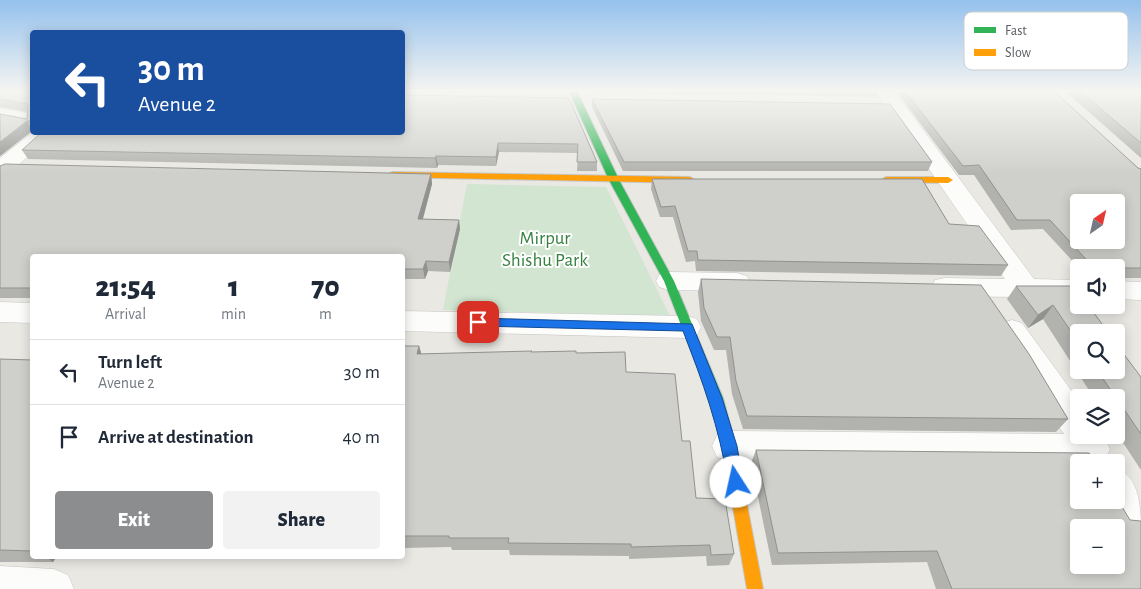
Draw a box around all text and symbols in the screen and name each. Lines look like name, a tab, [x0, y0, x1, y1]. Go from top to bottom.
legend	[964, 12, 1128, 70]
text: Fast	[1005, 24, 1027, 38]
text: Slow	[1005, 46, 1032, 60]
icon: left	[55, 50, 120, 115]
text: 30 m	[138, 52, 205, 87]
text: Avenue 2	[138, 93, 216, 115]
north arrow	[1070, 194, 1125, 249]
map controls	[1070, 194, 1125, 574]
park label: Mirpur Shishu Park	[502, 229, 588, 270]
button: sound	[1070, 259, 1125, 314]
text: 21:54	[95, 272, 156, 302]
text: 1	[228, 272, 239, 302]
text: 70	[311, 272, 340, 302]
pin	[457, 301, 499, 343]
text: Arrival	[105, 306, 146, 322]
text: min	[221, 306, 246, 322]
text: m	[319, 306, 332, 322]
icon: arrive	[464, 308, 492, 336]
button: search	[1070, 324, 1125, 379]
text: Turn left	[98, 353, 162, 372]
icon: left	[55, 358, 83, 386]
text: 30 m	[344, 363, 380, 382]
text: Avenue 2	[98, 375, 155, 391]
button: layers	[1070, 389, 1125, 444]
icon: arrive	[55, 423, 83, 451]
text: Arrive at destination	[98, 428, 254, 447]
text: 40 m	[342, 428, 380, 447]
button: +	[1070, 454, 1125, 509]
position arrow	[709, 455, 761, 507]
button: Exit	[55, 491, 213, 549]
button: Share	[223, 491, 380, 549]
button: −	[1070, 519, 1125, 574]

